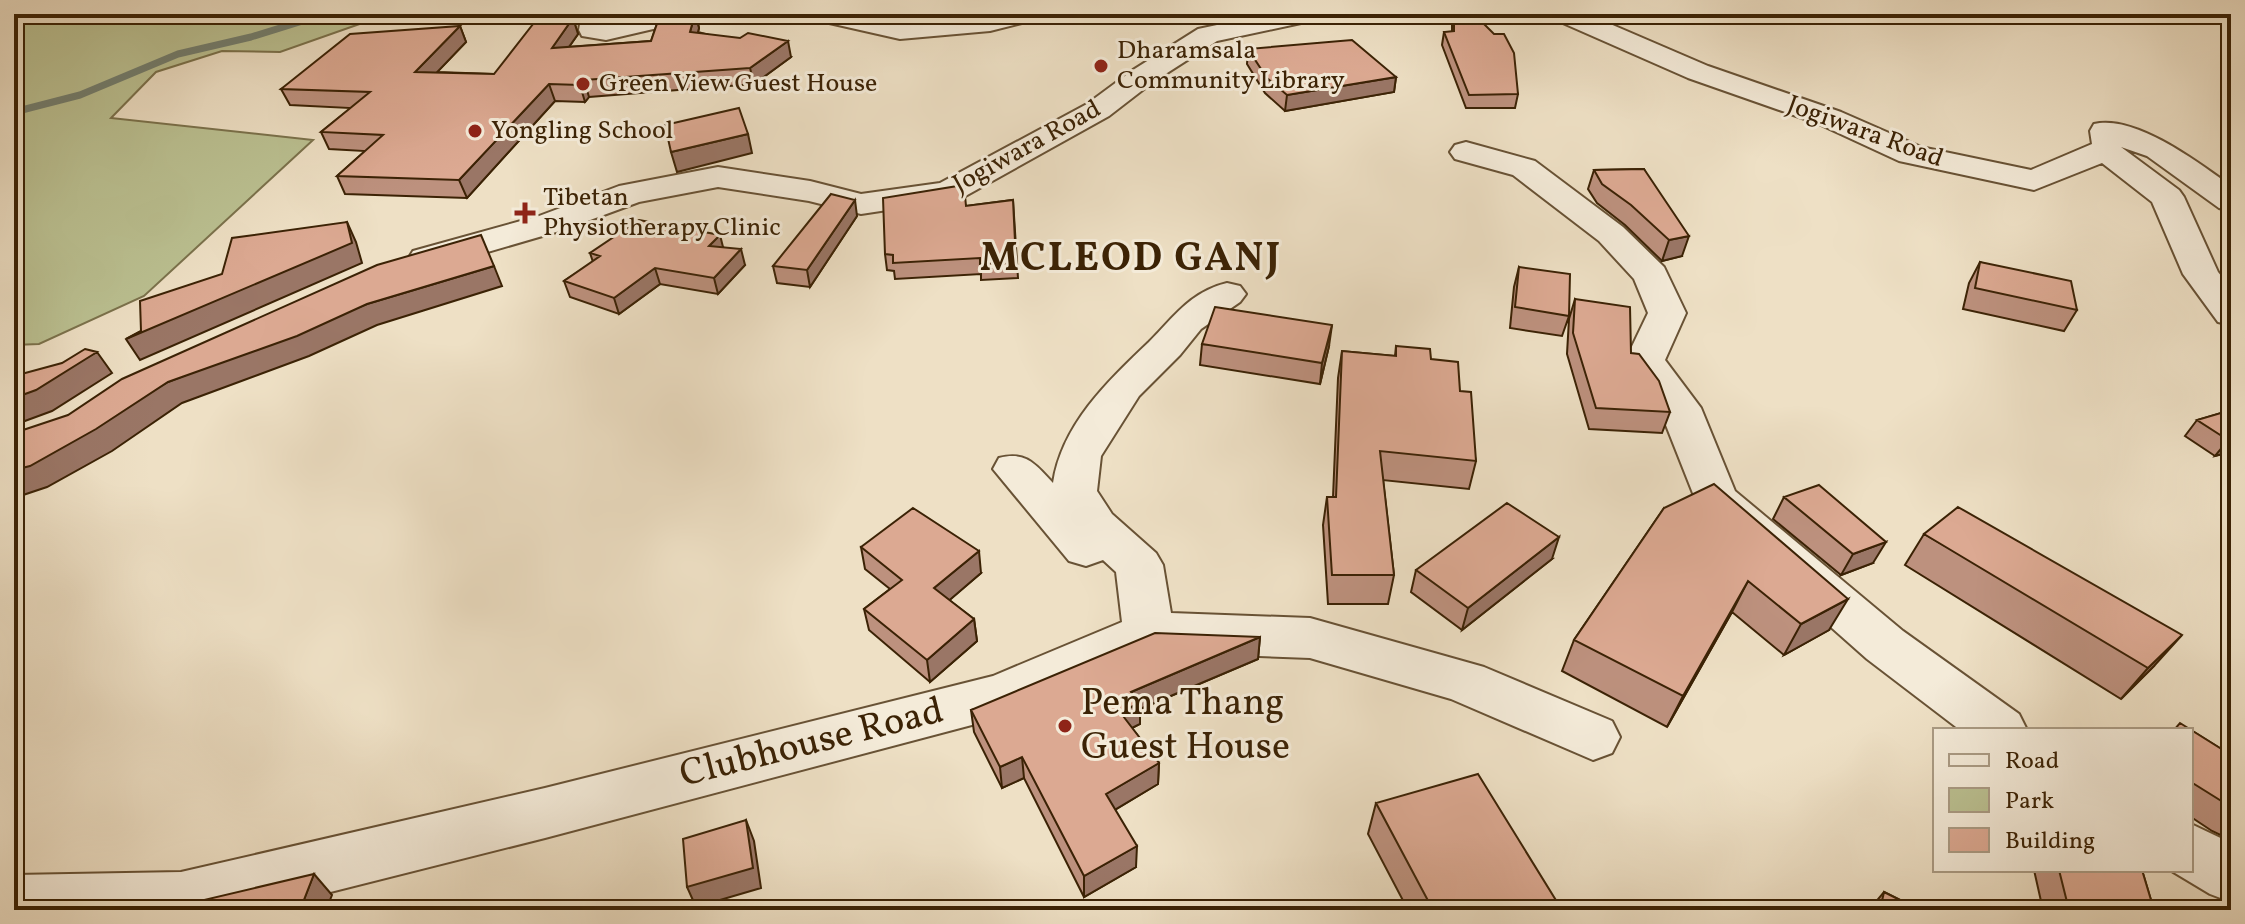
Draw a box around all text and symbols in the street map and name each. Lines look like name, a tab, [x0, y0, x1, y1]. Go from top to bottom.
place label: Dharamsala Community Library	[1117, 33, 1345, 99]
marker: Dharamsala Community Library	[1092, 57, 1110, 75]
place label: Green View Guest House	[599, 66, 877, 102]
marker: Green View Guest House	[574, 75, 592, 93]
street label: Jogiwara Road	[1782, 87, 1948, 177]
street label: Jogiwara Road	[946, 91, 1108, 203]
place label: Yongling School	[491, 113, 673, 149]
marker: Yongling School	[466, 122, 484, 140]
place label: Tibetan Physiotherapy Clinic	[543, 180, 781, 246]
marker: Tibetan Physiotherapy Clinic	[514, 202, 536, 224]
district label: MCLEOD GANJ	[980, 232, 1282, 288]
place label: Pema Thang Guest House	[1081, 678, 1290, 775]
street label: Clubhouse Road	[675, 686, 949, 802]
marker: Pema Thang Guest House	[1056, 717, 1074, 735]
legend	[1933, 728, 2193, 872]
text: Road	[2005, 745, 2059, 779]
text: Park	[2005, 785, 2054, 819]
text: Building	[2005, 825, 2095, 859]

